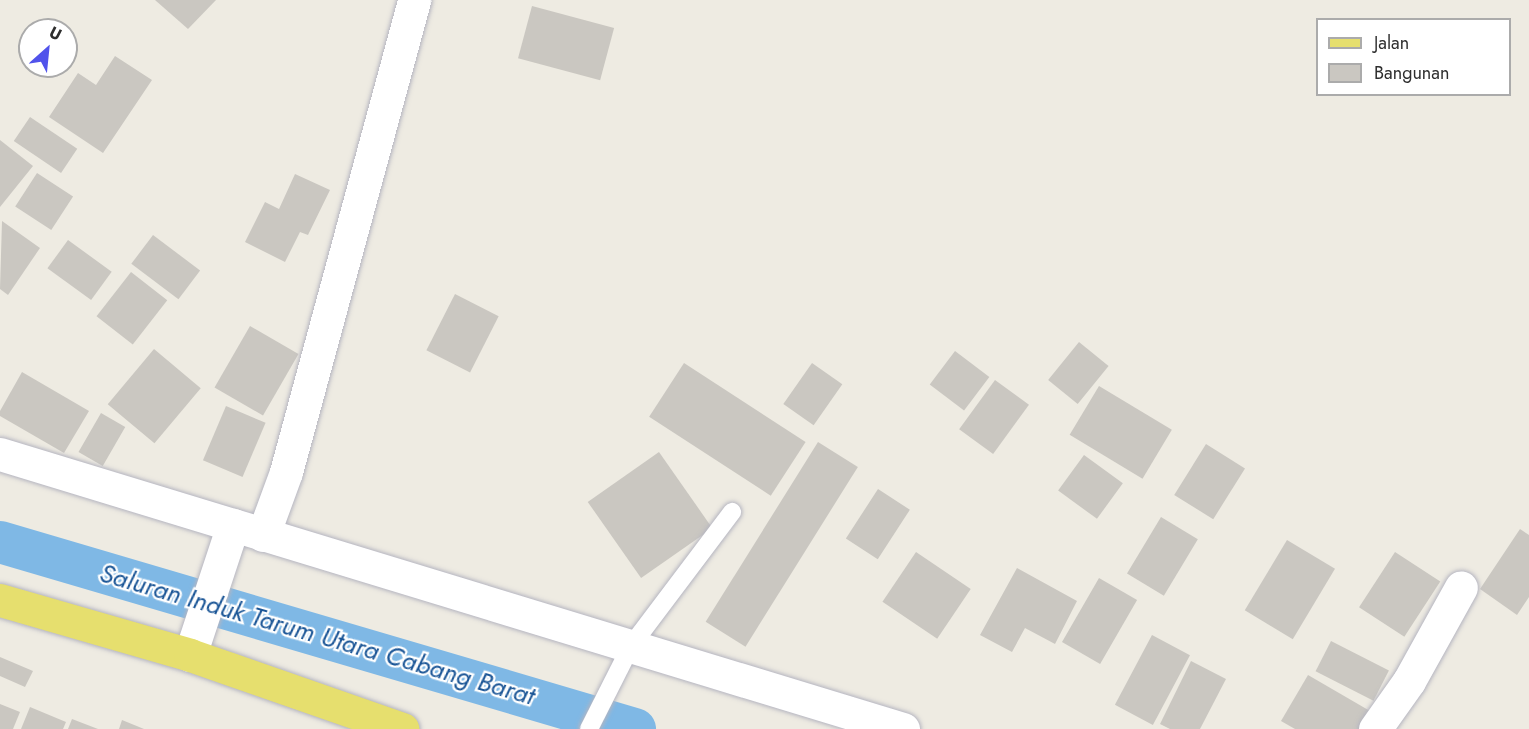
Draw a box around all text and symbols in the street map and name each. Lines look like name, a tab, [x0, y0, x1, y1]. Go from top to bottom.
north arrow	[18, 18, 78, 78]
legend	[1316, 18, 1511, 96]
text: U	[45, 21, 66, 46]
text: Jalan	[1374, 30, 1409, 56]
text: Bangunan	[1374, 60, 1449, 86]
water label: Saluran Induk Tarum Utara Cabang Barat	[96, 558, 538, 712]

